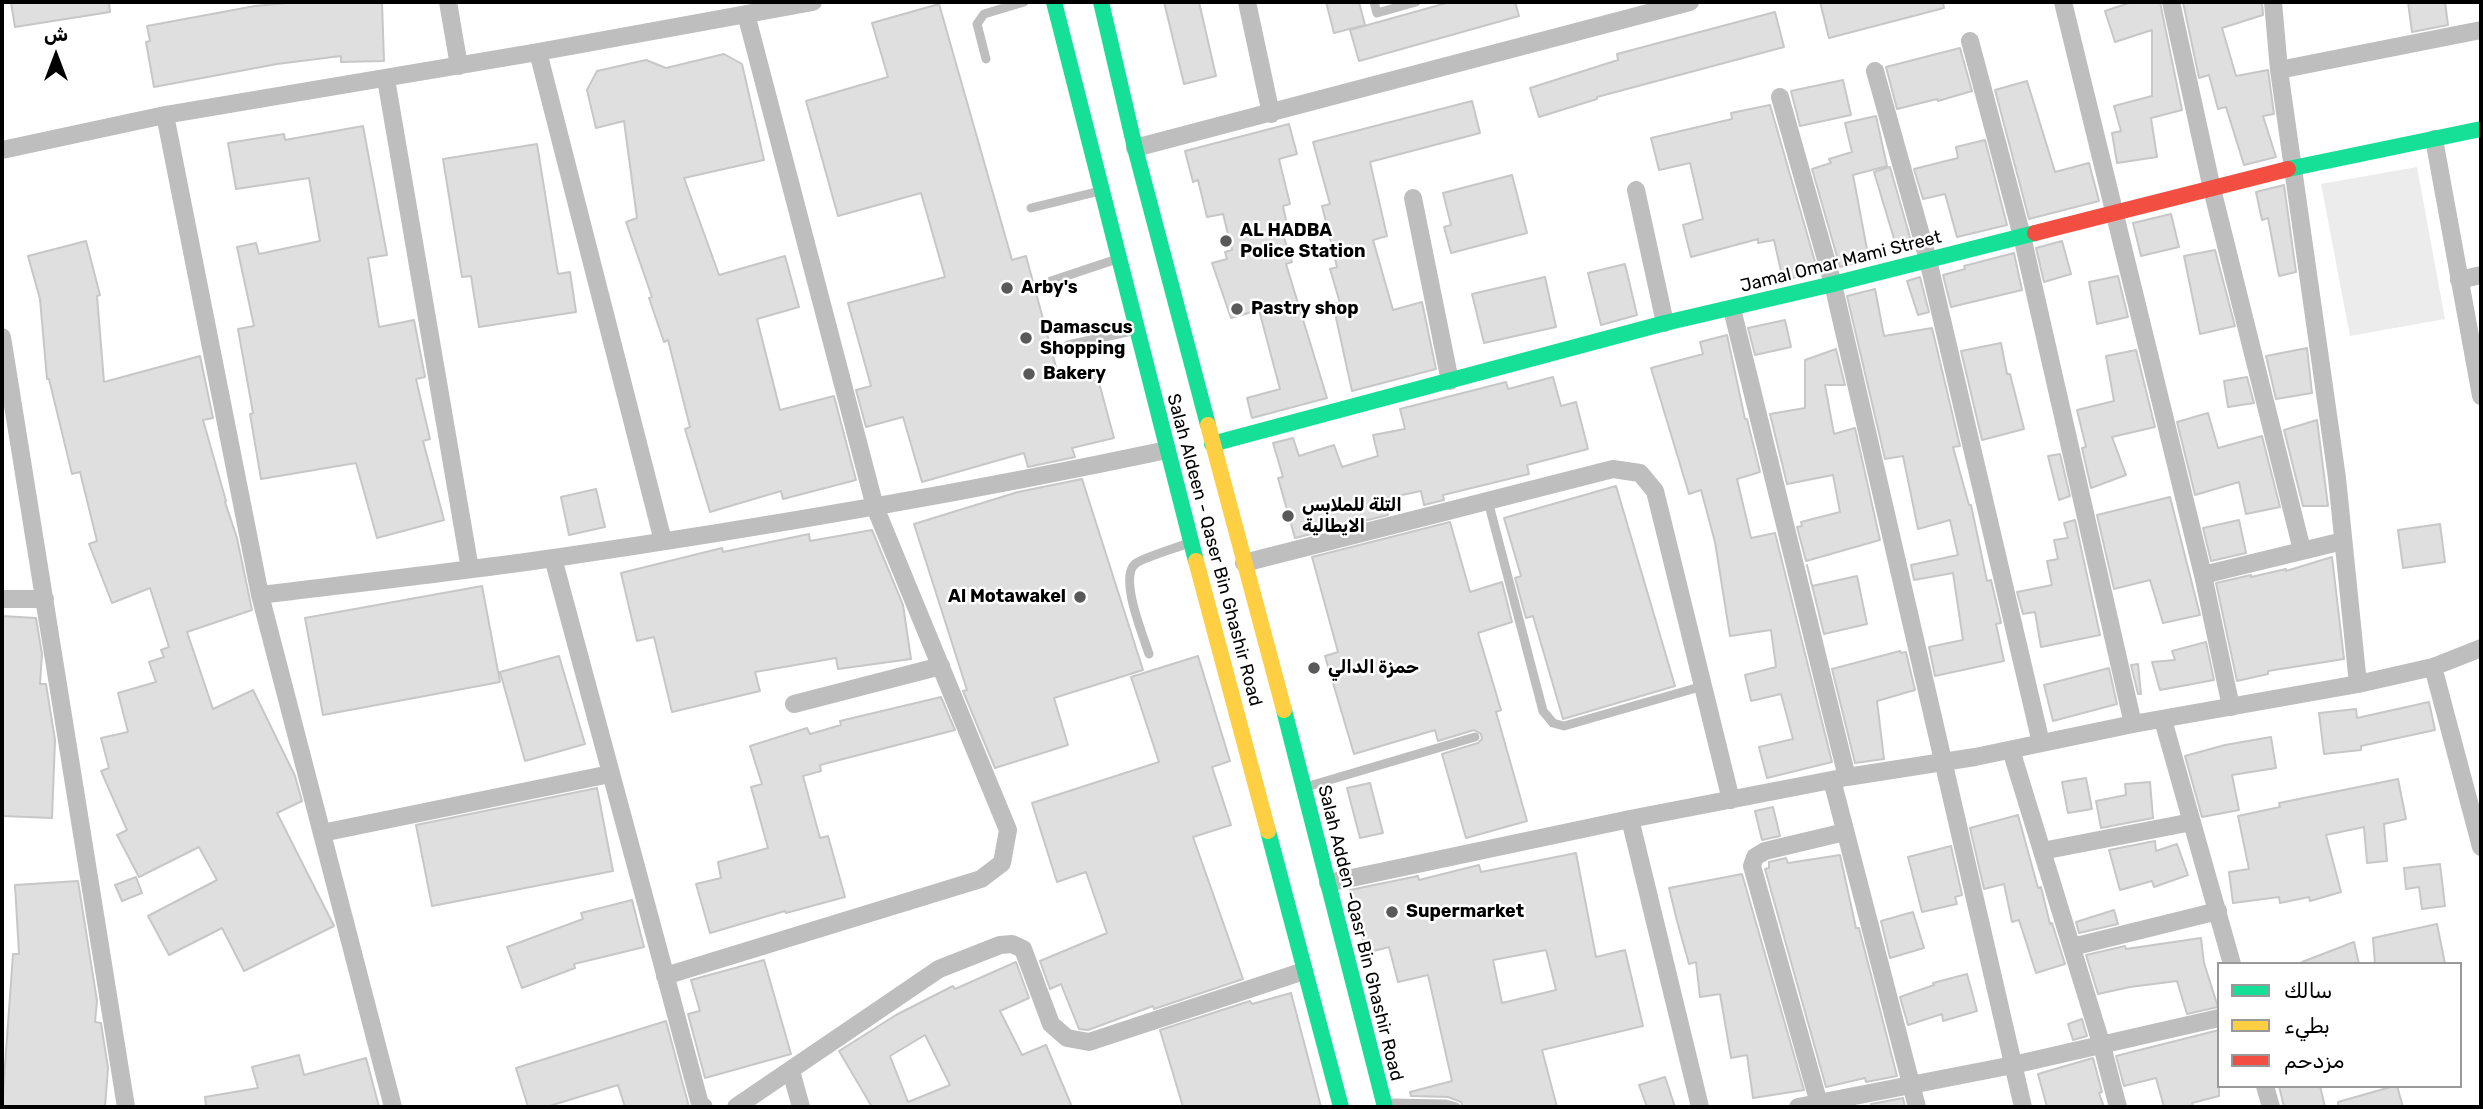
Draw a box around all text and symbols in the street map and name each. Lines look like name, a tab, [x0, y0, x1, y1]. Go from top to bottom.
north arrow	[21, 21, 91, 91]
text: ش	[44, 23, 68, 46]
place label: AL HADBA Police Station	[1240, 220, 1366, 262]
street label: Jamal Omar Mami Street	[1738, 227, 1944, 297]
marker: AL HADBA Police Station	[1218, 233, 1234, 249]
place label: Arby's	[1021, 277, 1078, 299]
marker: Arby's	[999, 280, 1015, 296]
place label: Pastry shop	[1251, 298, 1359, 320]
marker: Pastry shop	[1229, 301, 1245, 317]
place label: Damascus Shopping	[1040, 317, 1133, 360]
marker: Damascus Shopping	[1018, 330, 1034, 346]
place label: Bakery	[1043, 363, 1106, 385]
marker: Bakery	[1021, 366, 1037, 382]
street label: Salah Aldeen - Qaser Bin Ghashir Road	[1162, 391, 1266, 709]
place label: التلة للملابس الايطالية	[1302, 495, 1402, 538]
marker: التلة للملابس الايطالية	[1280, 508, 1296, 524]
place label: Al Motawakel	[948, 586, 1066, 608]
marker: Al Motawakel	[1072, 589, 1088, 605]
place label: حمزة الدالي	[1328, 657, 1419, 679]
marker: حمزة الدالي	[1306, 660, 1322, 676]
street label: Salah Adden -Qasr Bin Ghashir Road	[1313, 783, 1407, 1083]
place label: Supermarket	[1406, 901, 1524, 923]
marker: Supermarket	[1384, 904, 1400, 920]
legend	[2217, 962, 2462, 1088]
text: سالك	[2284, 978, 2332, 1003]
text: بطيء	[2284, 1013, 2330, 1038]
text: مزدحم	[2284, 1048, 2344, 1073]

